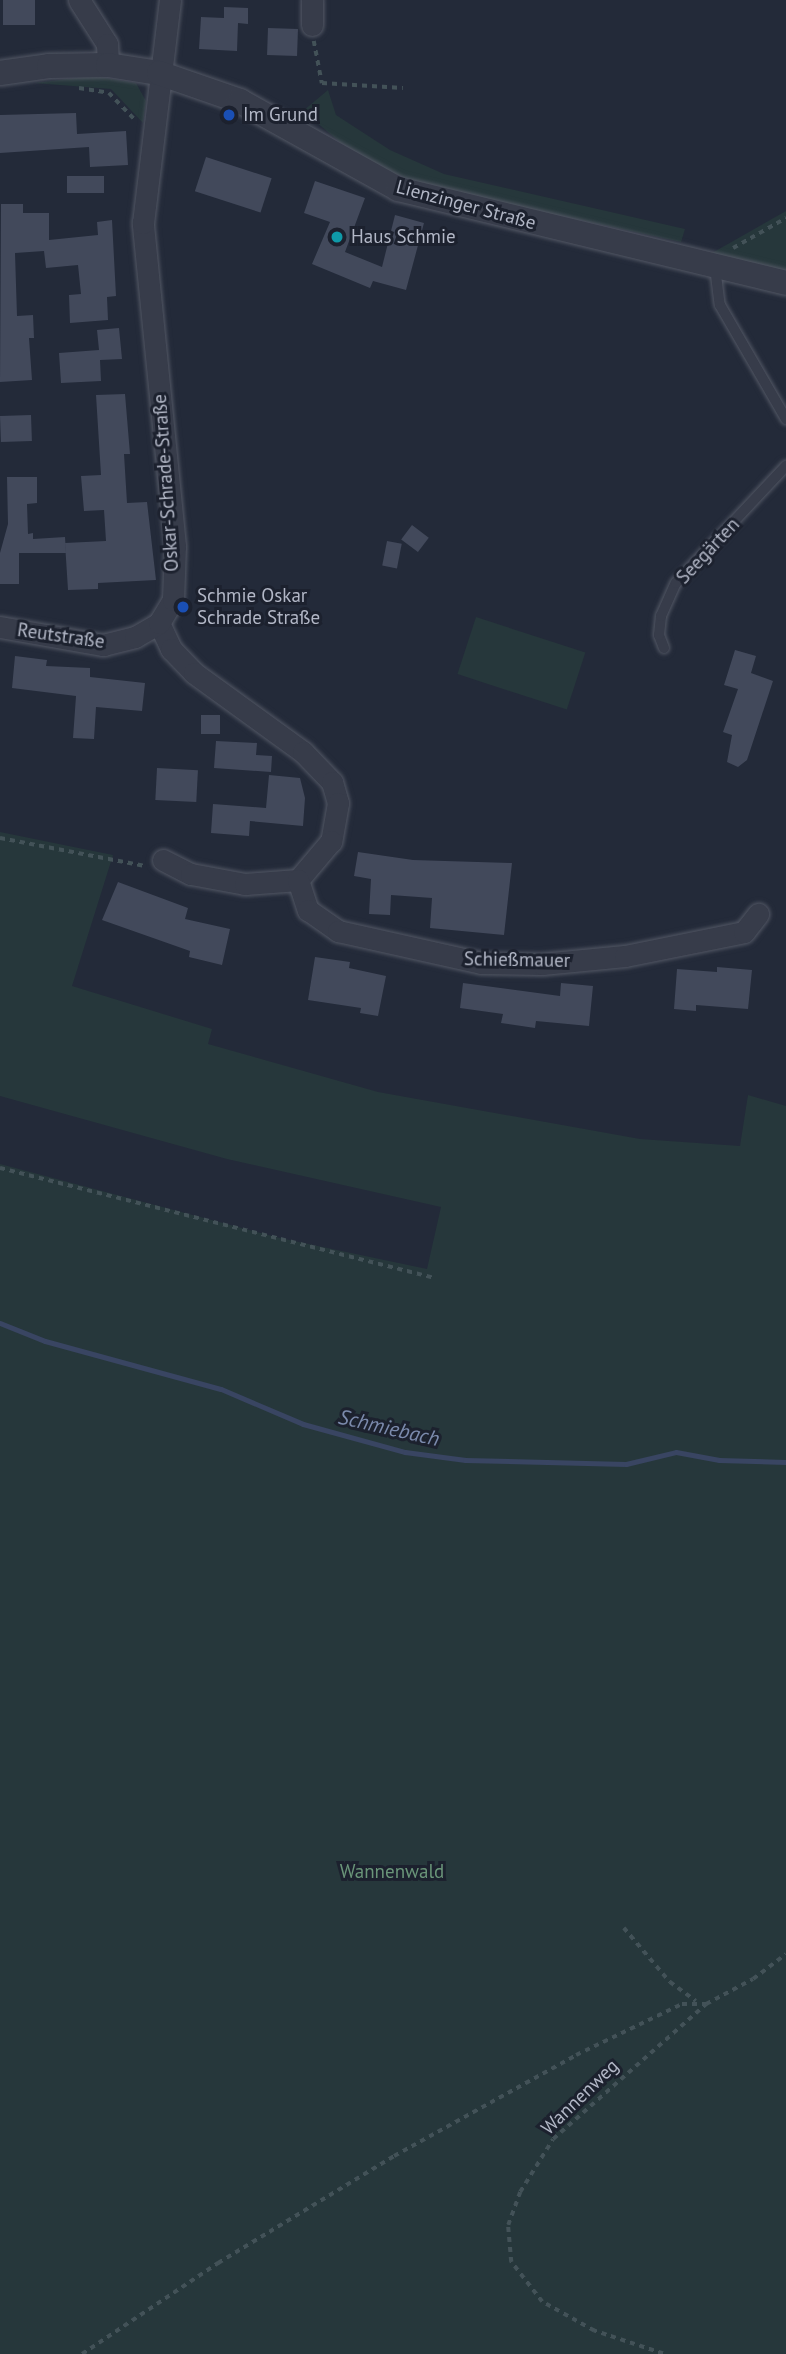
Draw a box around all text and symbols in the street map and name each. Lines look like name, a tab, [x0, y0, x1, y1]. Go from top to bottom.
place label: Im Grund	[243, 104, 318, 126]
marker: Im Grund	[221, 107, 237, 123]
street label: Lienzinger Straße	[394, 175, 538, 235]
place label: Haus Schmie	[351, 226, 456, 248]
marker: Haus Schmie	[329, 229, 345, 245]
street label: Oskar-Schrade-Straße	[148, 394, 184, 572]
street label: Seegärten	[672, 513, 744, 589]
place label: Schmie Oskar Schrade Straße	[197, 585, 320, 629]
marker: Schmie Oskar Schrade Straße	[175, 599, 191, 615]
street label: Reutstraße	[16, 619, 106, 653]
street label: Schießmauer	[464, 948, 570, 972]
water label: Schmiebach	[336, 1404, 442, 1452]
park label: Wannenwald	[340, 1861, 444, 1883]
street label: Wannenweg	[537, 2055, 623, 2139]

